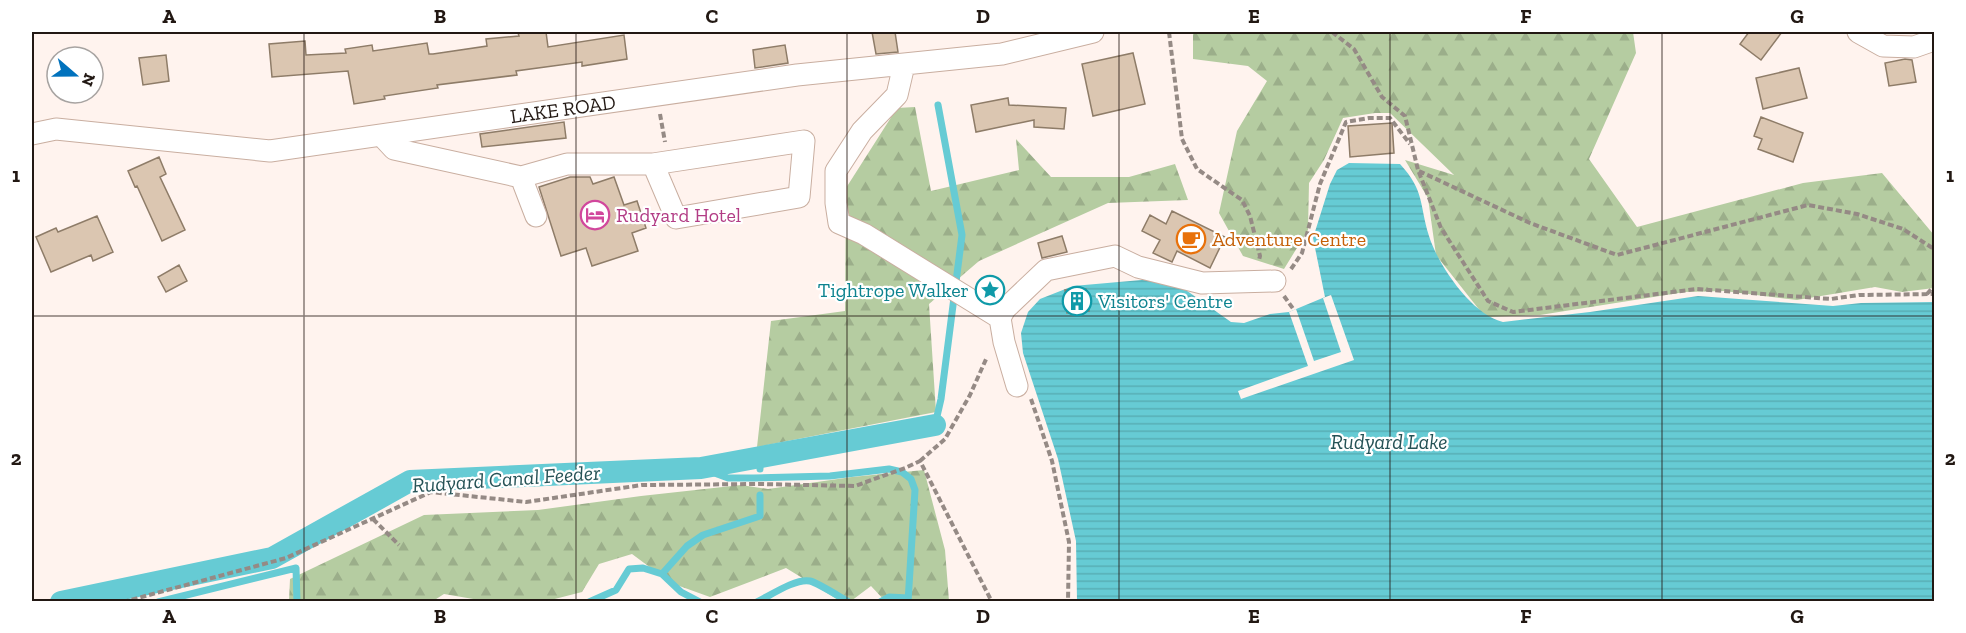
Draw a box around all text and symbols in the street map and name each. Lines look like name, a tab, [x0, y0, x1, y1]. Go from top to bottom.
text: A	[162, 4, 176, 28]
text: B	[434, 4, 446, 28]
text: C	[706, 4, 719, 28]
text: D	[976, 4, 990, 28]
text: E	[1248, 4, 1260, 28]
text: F	[1520, 4, 1532, 28]
text: G	[1790, 4, 1804, 28]
north arrow	[45, 45, 105, 105]
text: N	[78, 71, 100, 89]
street label: LAKE ROAD	[509, 90, 617, 128]
text: 1	[12, 163, 20, 187]
text: 1	[1946, 163, 1954, 187]
hotel icon: Rudyard Hotel	[579, 199, 611, 231]
place label: Rudyard Hotel	[616, 203, 741, 227]
cafe icon: Adventure Centre	[1175, 223, 1207, 255]
place label: Adventure Centre	[1212, 227, 1366, 251]
place icon: Tightrope Walker	[974, 274, 1006, 306]
place label: Tightrope Walker	[818, 278, 969, 302]
building icon: Visitors' Centre	[1061, 285, 1093, 317]
place label: Visitors' Centre	[1097, 289, 1233, 313]
water label: Rudyard Lake	[1330, 429, 1448, 454]
text: 2	[11, 446, 22, 470]
text: 2	[1945, 446, 1956, 470]
water label: Rudyard Canal Feeder	[411, 459, 602, 498]
text: A	[162, 604, 176, 628]
text: B	[434, 604, 446, 628]
text: C	[706, 604, 719, 628]
text: D	[976, 604, 990, 628]
text: E	[1248, 604, 1260, 628]
text: F	[1520, 604, 1532, 628]
text: G	[1790, 604, 1804, 628]

